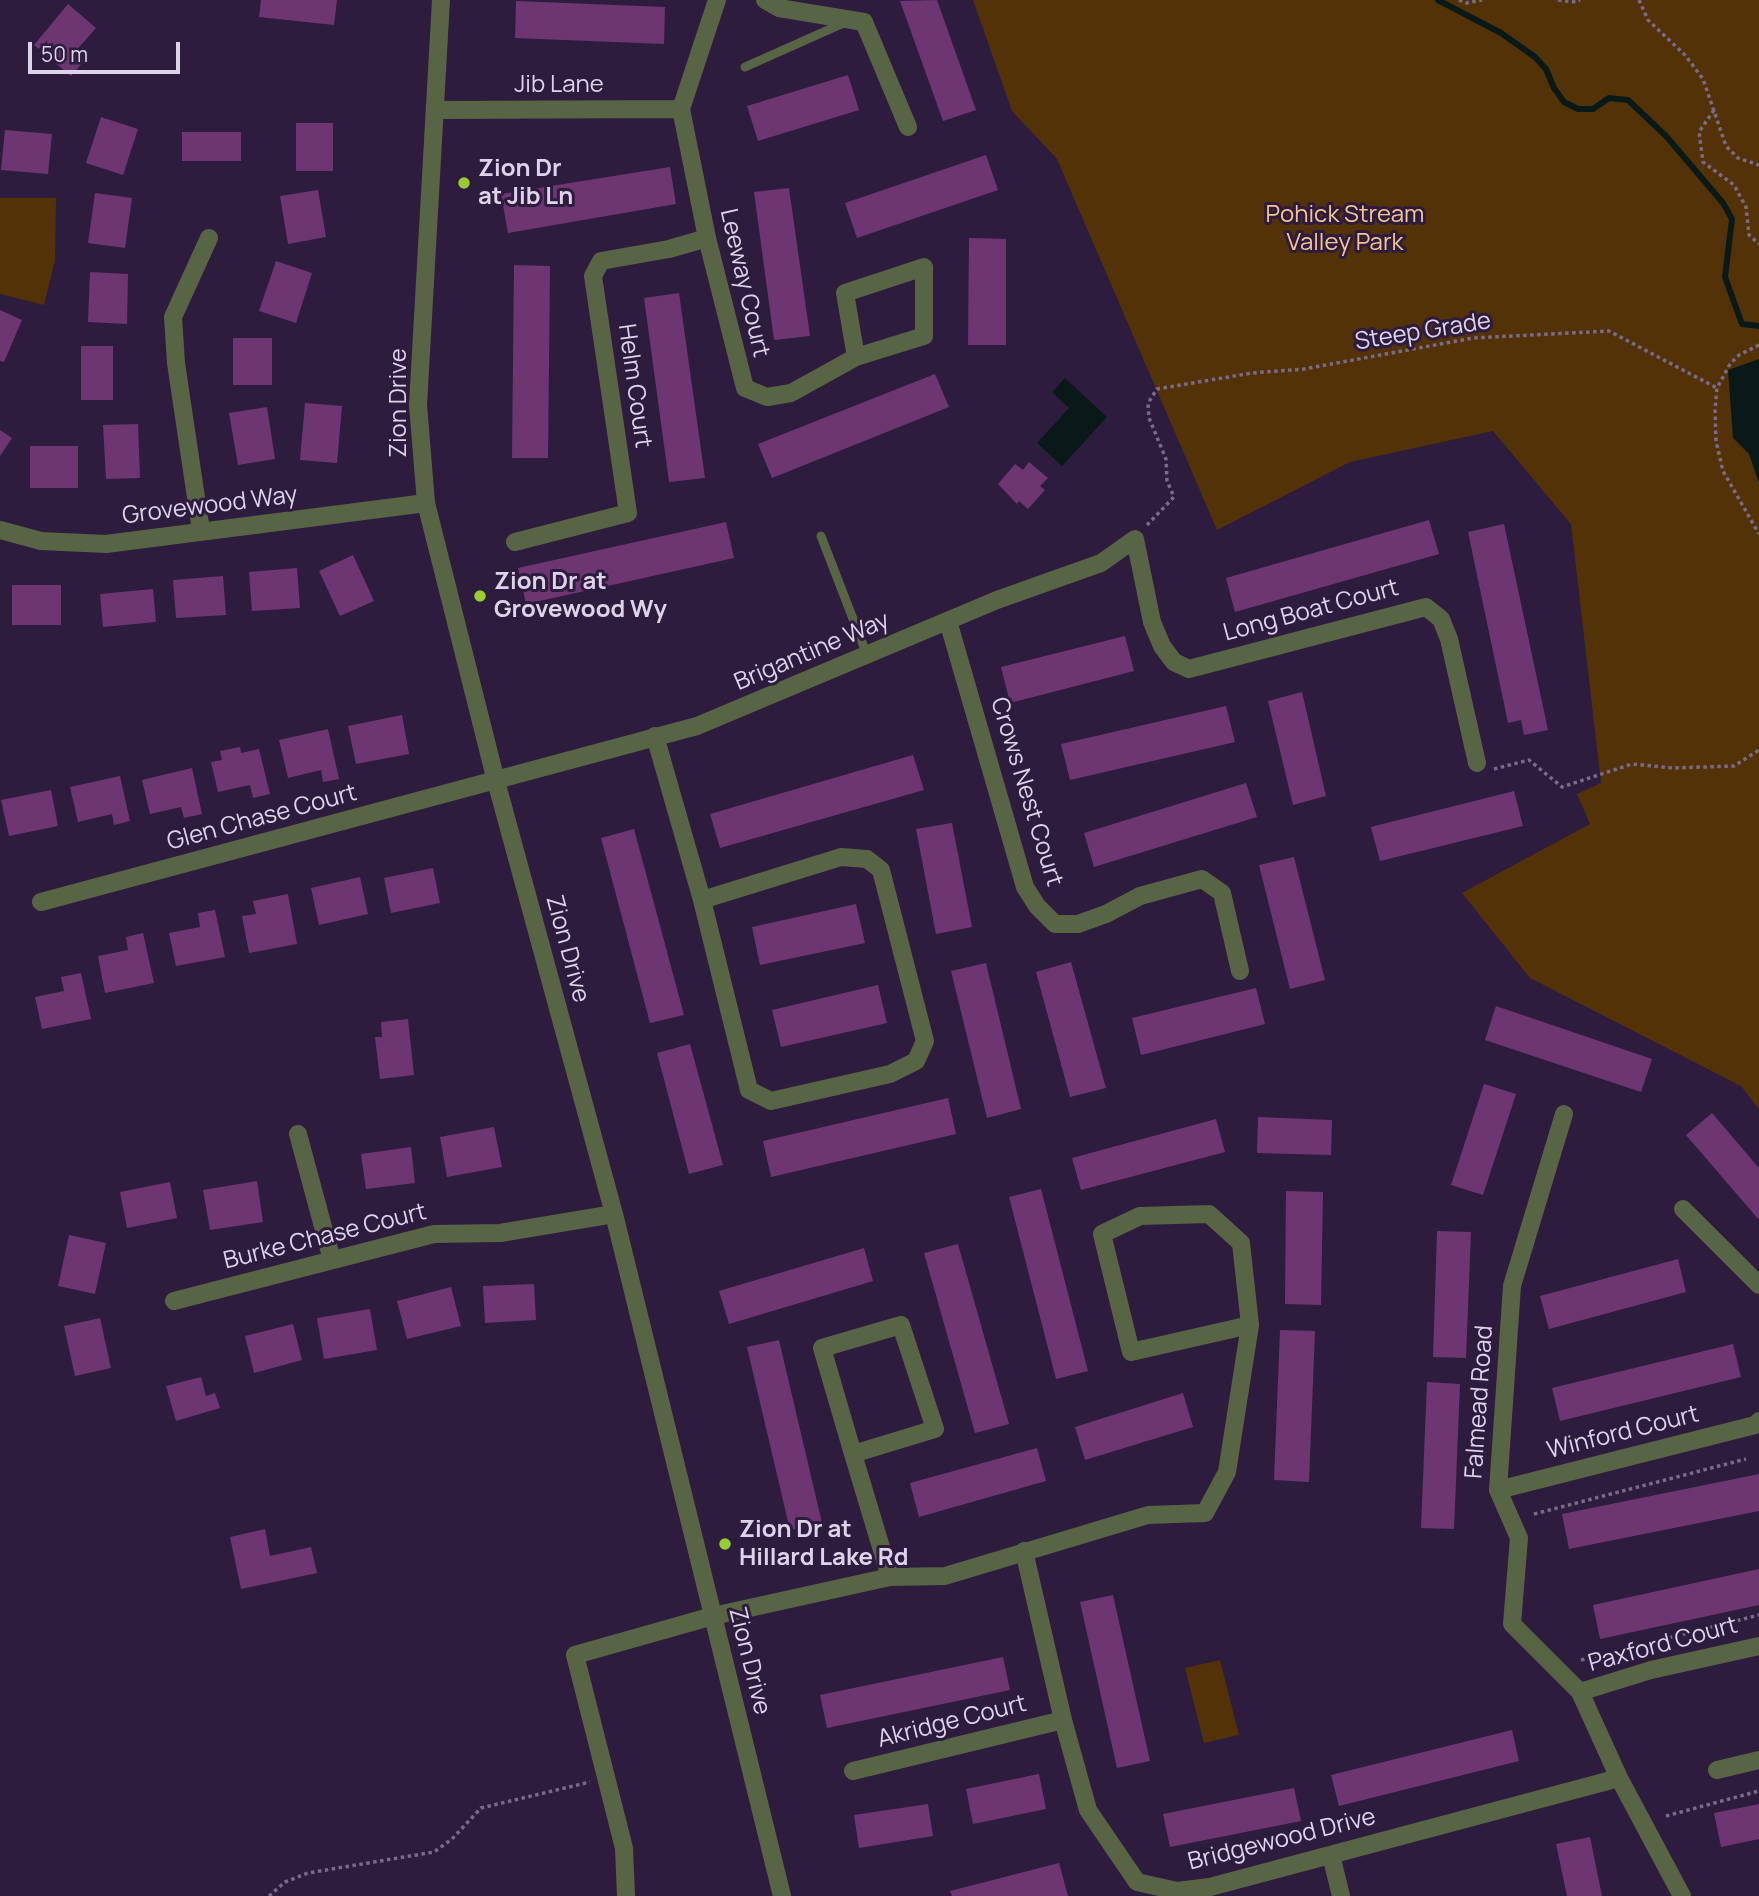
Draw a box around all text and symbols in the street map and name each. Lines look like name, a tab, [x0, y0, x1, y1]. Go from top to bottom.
scale bar	[32, 28, 184, 72]
text: 50 m	[41, 40, 88, 68]
street label: Jib Lane	[514, 71, 604, 99]
place label: Zion Dr at Jib Ln	[478, 155, 573, 211]
marker: Zion Dr at Jib Ln	[456, 175, 472, 191]
park label: Pohick Stream Valley Park	[1266, 201, 1424, 257]
street label: Leeway Court	[713, 206, 775, 360]
street label: Steep Grade	[1353, 307, 1493, 357]
street label: Helm Court	[611, 322, 657, 450]
street label: Zion Drive	[385, 348, 413, 458]
street label: Grovewood Way	[121, 481, 299, 531]
place label: Zion Dr at Grovewood Wy	[494, 568, 667, 624]
street label: Long Boat Court	[1220, 574, 1402, 648]
marker: Zion Dr at Grovewood Wy	[472, 588, 488, 604]
street label: Brigantine Way	[730, 606, 894, 698]
street label: Crows Nest Court	[984, 694, 1068, 890]
street label: Glen Chase Court	[164, 779, 360, 857]
street label: Zion Drive	[539, 892, 595, 1006]
street label: Burke Chase Court	[221, 1198, 429, 1276]
street label: Falmead Road	[1460, 1324, 1500, 1480]
street label: Winford Court	[1544, 1400, 1702, 1466]
place label: Zion Dr at Hillard Lake Rd	[739, 1516, 908, 1572]
marker: Zion Dr at Hillard Lake Rd	[717, 1536, 733, 1552]
street label: Zion Drive	[722, 1604, 776, 1718]
street label: Paxford Court	[1585, 1611, 1741, 1679]
street label: Akridge Court	[875, 1690, 1029, 1754]
street label: Bridgewood Drive	[1185, 1803, 1379, 1877]

